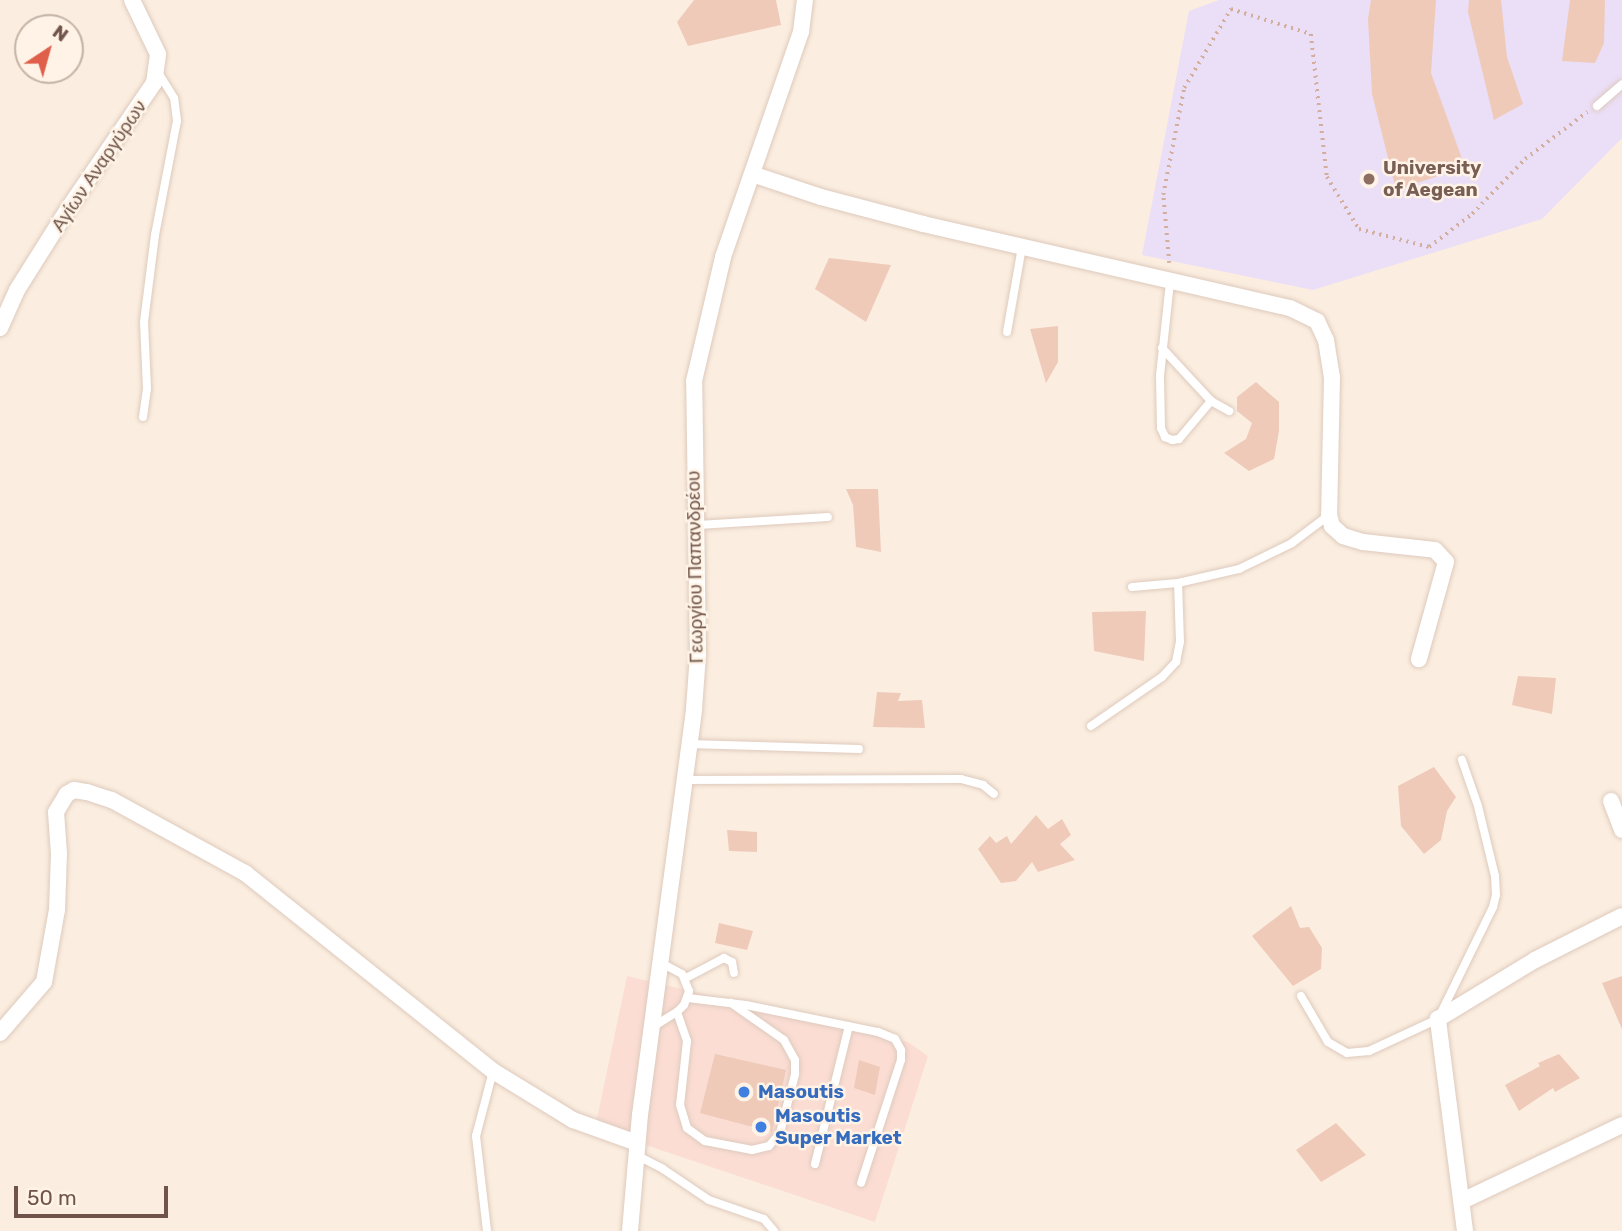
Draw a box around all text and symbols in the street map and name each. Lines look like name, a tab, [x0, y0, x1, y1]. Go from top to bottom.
north arrow	[14, 14, 84, 84]
text: N	[48, 20, 73, 47]
street label: Αγίων Αναργύρων	[47, 96, 151, 236]
place label: University of Aegean	[1383, 157, 1481, 201]
marker: University of Aegean	[1361, 171, 1377, 187]
street label: Γεωργίου Παπανδρέου	[682, 470, 708, 664]
place label: Masoutis	[758, 1081, 844, 1103]
marker: Masoutis	[736, 1084, 752, 1100]
place label: Masoutis Super Market	[775, 1105, 902, 1149]
marker: Masoutis Super Market	[753, 1119, 769, 1135]
scale bar	[18, 1172, 172, 1216]
text: 50 m	[27, 1185, 77, 1210]

